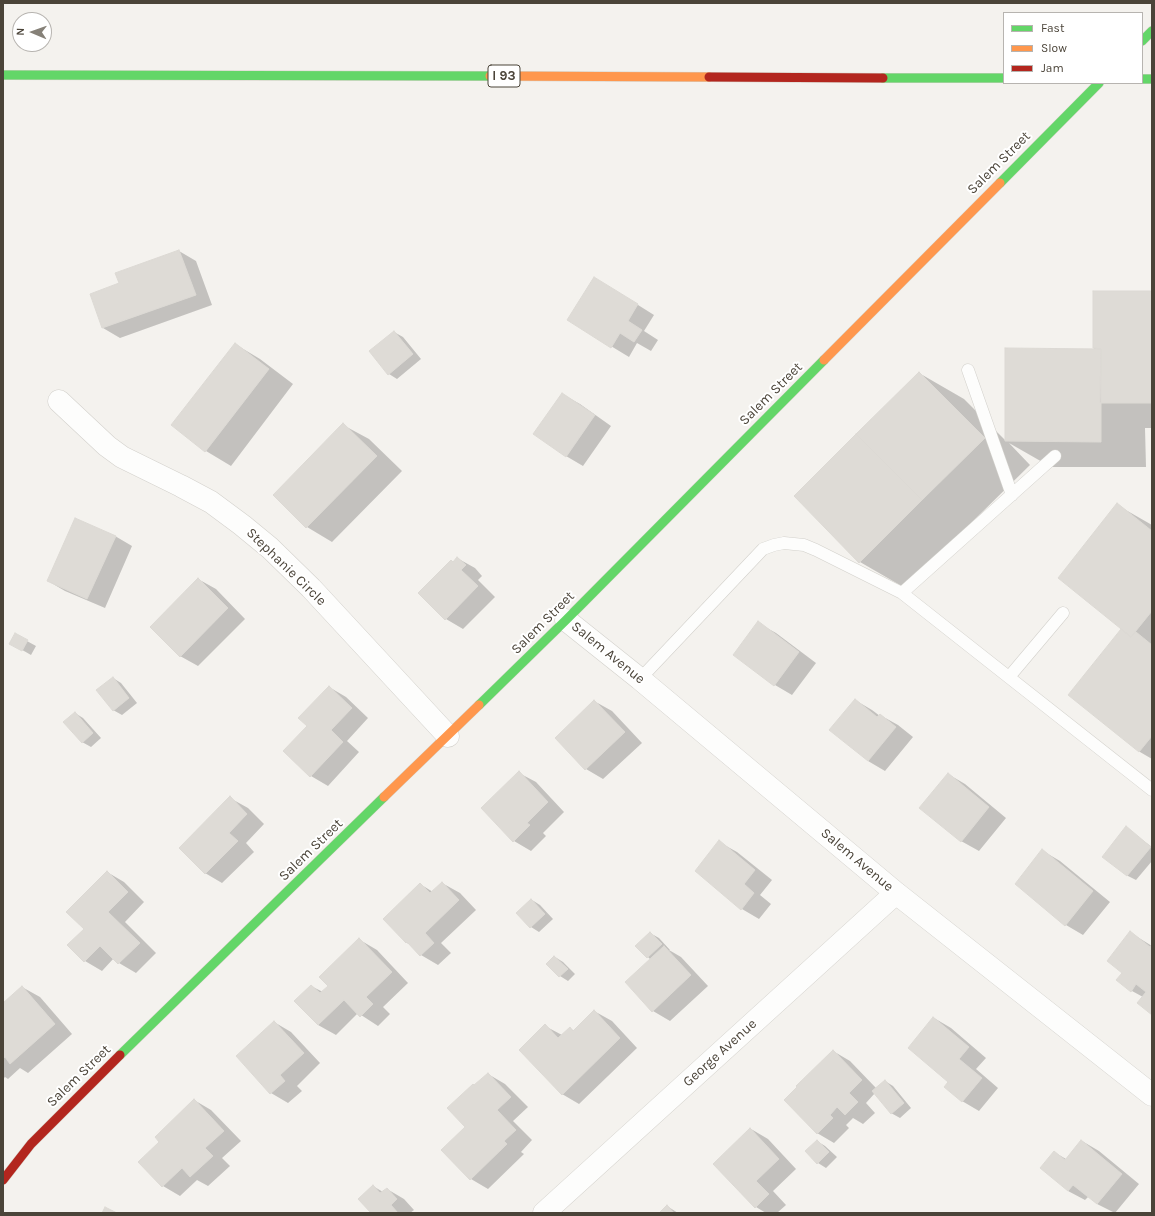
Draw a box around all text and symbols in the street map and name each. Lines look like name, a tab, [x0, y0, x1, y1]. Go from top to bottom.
north arrow	[12, 12, 52, 52]
legend	[1003, 12, 1143, 84]
text: Fast	[1041, 21, 1064, 35]
text: N	[14, 27, 27, 36]
text: Slow	[1041, 41, 1067, 55]
text: Jam	[1041, 61, 1064, 75]
road number: I 93	[488, 65, 520, 87]
street label: Salem Street	[964, 128, 1034, 198]
street label: Salem Street	[736, 359, 806, 429]
street label: Stephanie Circle	[243, 525, 329, 609]
street label: Salem Street	[508, 588, 578, 658]
street label: Salem Avenue	[568, 618, 648, 688]
street label: Salem Street	[276, 815, 346, 885]
street label: Salem Avenue	[817, 825, 897, 895]
street label: George Avenue	[680, 1016, 760, 1090]
street label: Salem Street	[44, 1041, 114, 1111]

